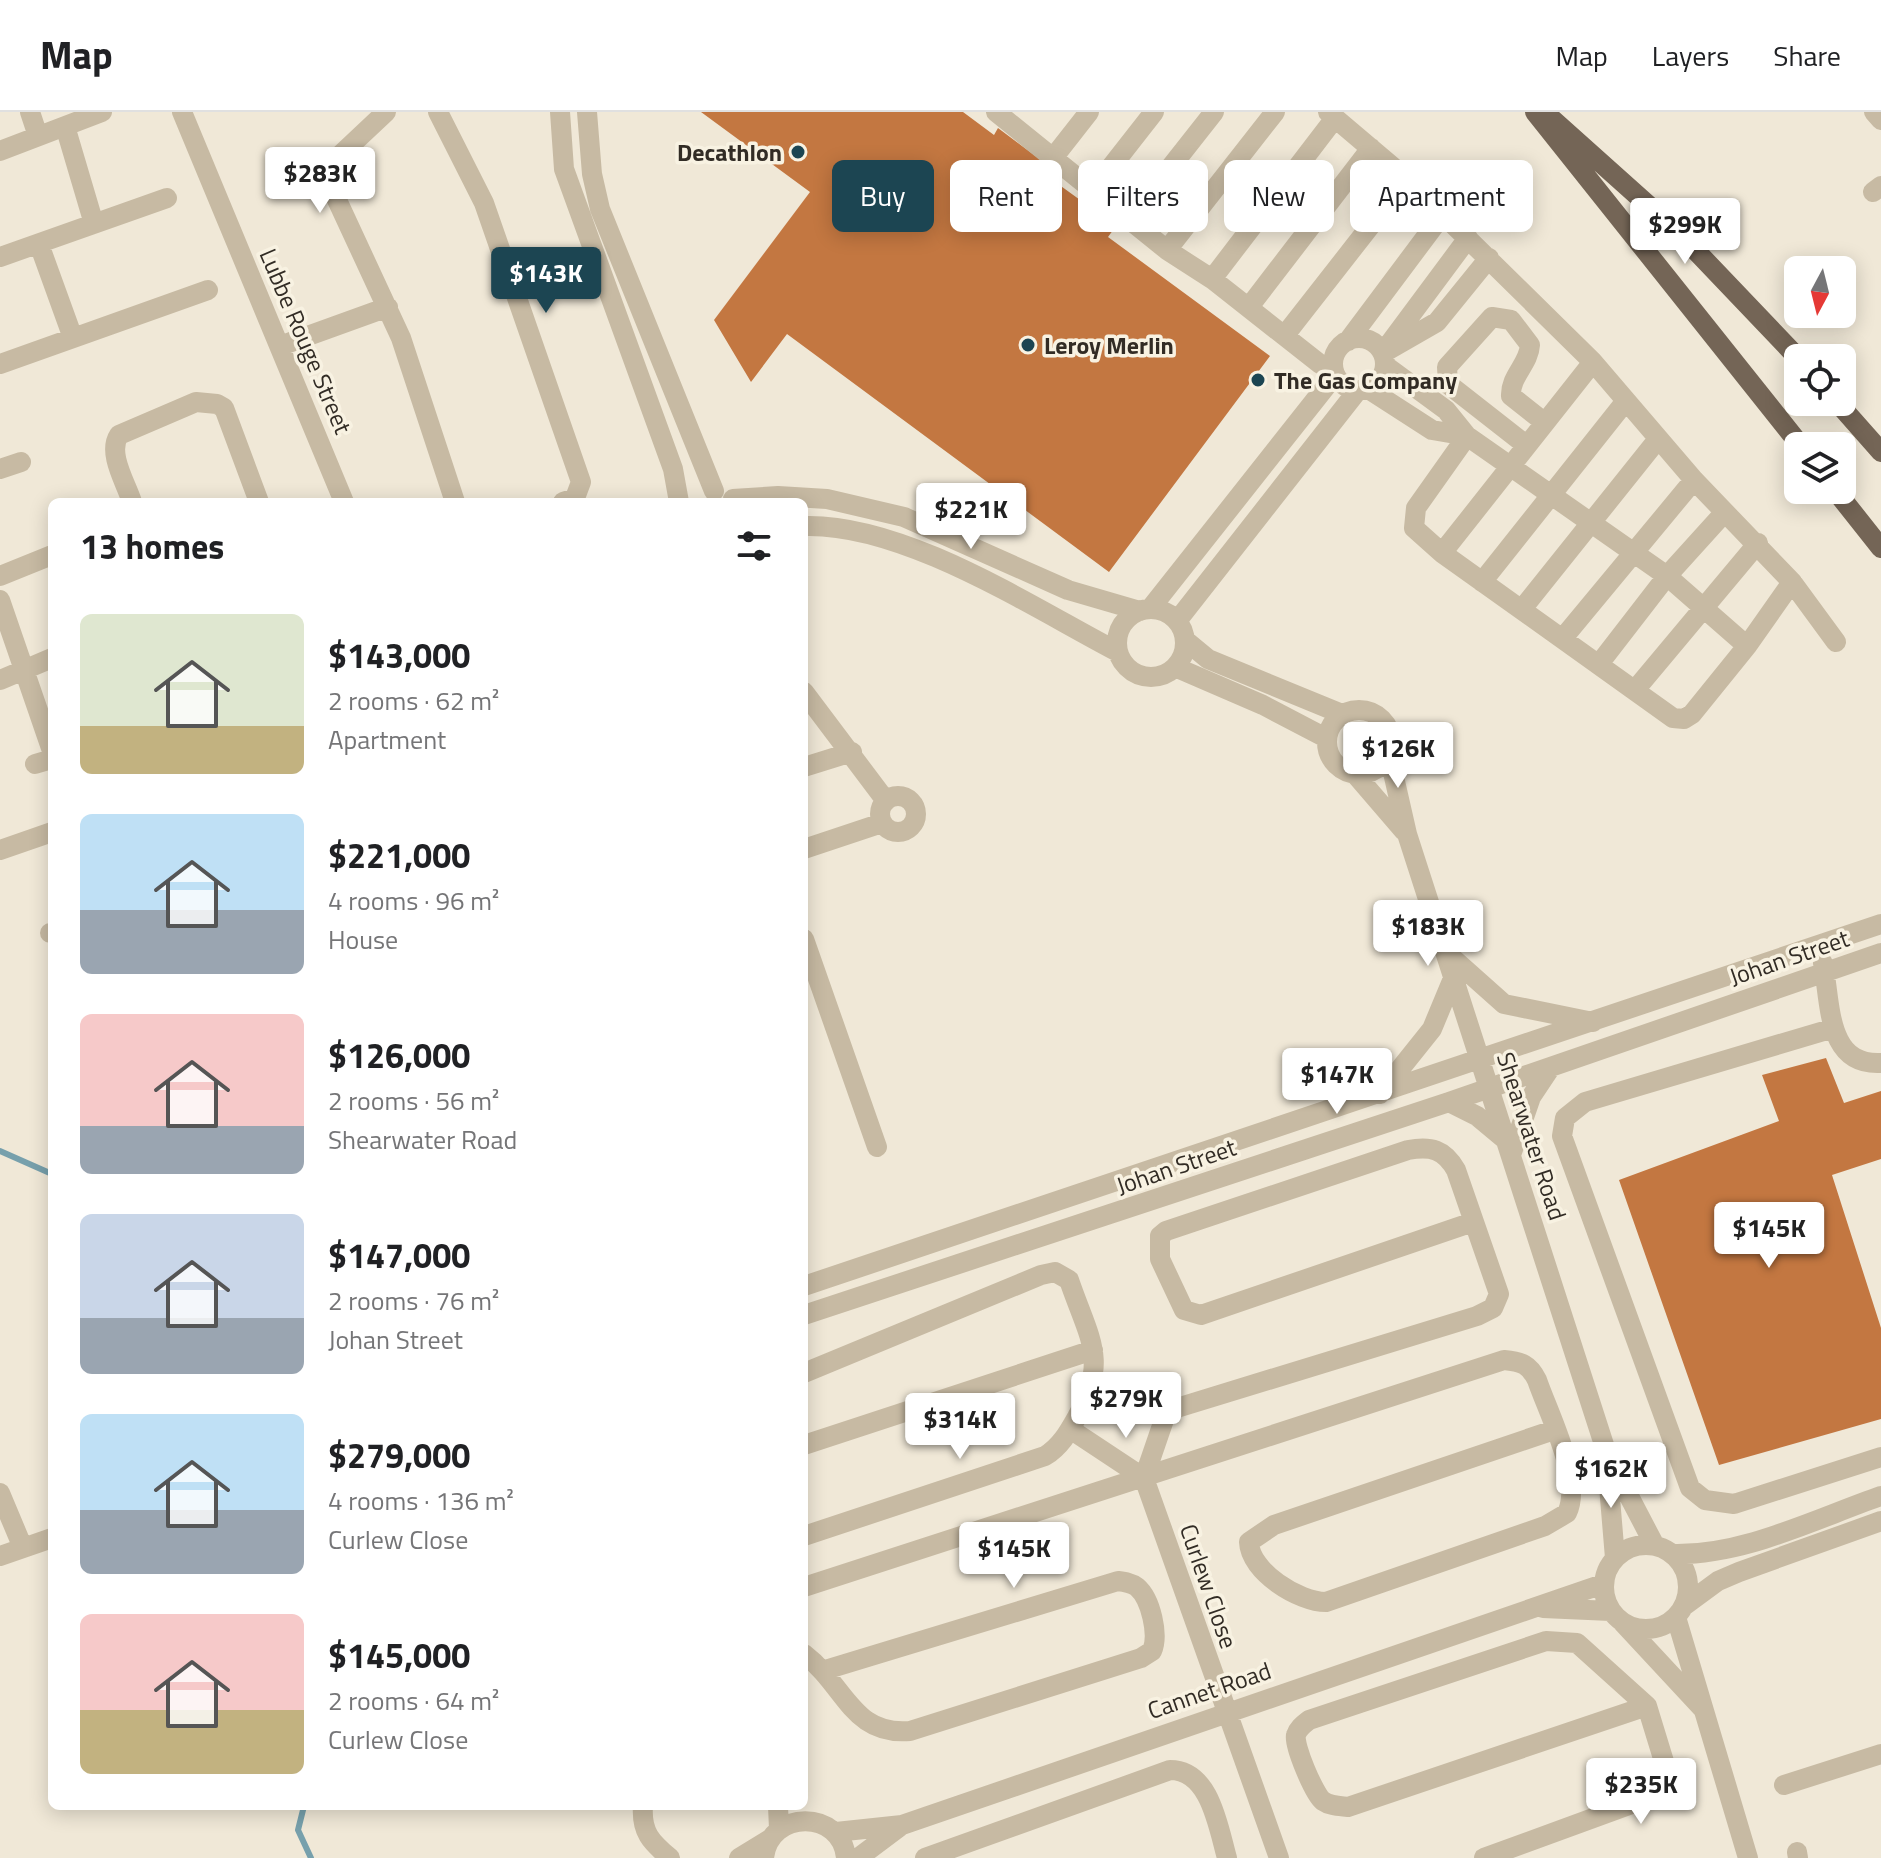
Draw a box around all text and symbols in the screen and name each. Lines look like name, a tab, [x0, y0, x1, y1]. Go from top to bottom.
text: Map	[40, 26, 113, 84]
text: Map	[1555, 34, 1608, 77]
text: Layers	[1652, 34, 1729, 77]
text: Share	[1773, 34, 1841, 77]
place label: Decathlon	[677, 134, 782, 170]
marker: Decathlon	[789, 143, 807, 161]
pin: $283K	[264, 147, 376, 215]
text: $283K	[283, 153, 357, 192]
chip: Buy	[832, 160, 934, 232]
chip: Rent	[950, 160, 1062, 232]
chip: Filters	[1078, 160, 1208, 232]
chip: New	[1224, 160, 1334, 232]
chip: Apartment	[1350, 160, 1533, 232]
pin: $299K	[1629, 198, 1741, 266]
text: $299K	[1648, 204, 1722, 243]
street label: Lubbe Rouge Street	[251, 243, 362, 440]
pin: $143K	[490, 247, 602, 315]
text: $143K	[509, 253, 583, 292]
north arrow	[1784, 256, 1856, 328]
map controls	[1784, 256, 1856, 504]
place label: Leroy Merlin	[1044, 327, 1174, 363]
marker: Leroy Merlin	[1019, 336, 1037, 354]
button: locate	[1784, 344, 1856, 416]
place label: The Gas Company	[1274, 362, 1457, 398]
marker: The Gas Company	[1249, 371, 1267, 389]
button: layers	[1784, 432, 1856, 504]
pin: $221K	[915, 483, 1027, 551]
text: $221K	[934, 489, 1008, 528]
text: 13 homes	[80, 520, 224, 572]
icon: filters	[732, 524, 776, 568]
text: $143,000	[328, 629, 470, 681]
icon: home	[144, 646, 240, 742]
text: 2 rooms · 62 m²	[328, 681, 499, 720]
text: Apartment	[328, 720, 446, 759]
pin: $126K	[1342, 722, 1454, 790]
text: $126K	[1361, 728, 1435, 767]
text: $221,000	[328, 829, 470, 881]
icon: home	[144, 846, 240, 942]
text: 4 rooms · 96 m²	[328, 881, 499, 920]
pin: $183K	[1372, 900, 1484, 968]
text: $183K	[1391, 906, 1465, 945]
text: House	[328, 920, 398, 959]
street label: Johan Street	[1724, 920, 1854, 994]
text: $126,000	[328, 1029, 470, 1081]
icon: home	[144, 1046, 240, 1142]
street label: Shearwater Road	[1488, 1047, 1576, 1225]
pin: $147K	[1281, 1048, 1393, 1116]
text: $147K	[1300, 1054, 1374, 1093]
text: 2 rooms · 56 m²	[328, 1081, 499, 1120]
text: Shearwater Road	[328, 1120, 517, 1159]
street label: Johan Street	[1111, 1129, 1241, 1203]
pin: $145K	[1713, 1202, 1825, 1270]
text: $145K	[1732, 1208, 1806, 1247]
text: $147,000	[328, 1229, 470, 1281]
icon: home	[144, 1246, 240, 1342]
text: 2 rooms · 76 m²	[328, 1281, 499, 1320]
text: Johan Street	[328, 1320, 463, 1359]
pin: $279K	[1070, 1372, 1182, 1440]
text: $279K	[1089, 1378, 1163, 1417]
pin: $314K	[904, 1393, 1016, 1461]
text: $314K	[923, 1399, 997, 1438]
text: $279,000	[328, 1429, 470, 1481]
pin: $162K	[1555, 1442, 1667, 1510]
icon: home	[144, 1446, 240, 1542]
text: $162K	[1574, 1448, 1648, 1487]
text: 4 rooms · 136 m²	[328, 1481, 514, 1520]
street label: Curlew Close	[1171, 1519, 1247, 1653]
text: Curlew Close	[328, 1520, 468, 1559]
pin: $145K	[958, 1522, 1070, 1590]
text: $145K	[977, 1528, 1051, 1567]
text: $145,000	[328, 1629, 470, 1681]
icon: home	[144, 1646, 240, 1742]
street label: Cannet Road	[1142, 1652, 1276, 1728]
text: 2 rooms · 64 m²	[328, 1681, 499, 1720]
text: Curlew Close	[328, 1720, 468, 1759]
pin: $235K	[1585, 1758, 1697, 1826]
text: $235K	[1604, 1764, 1678, 1803]

